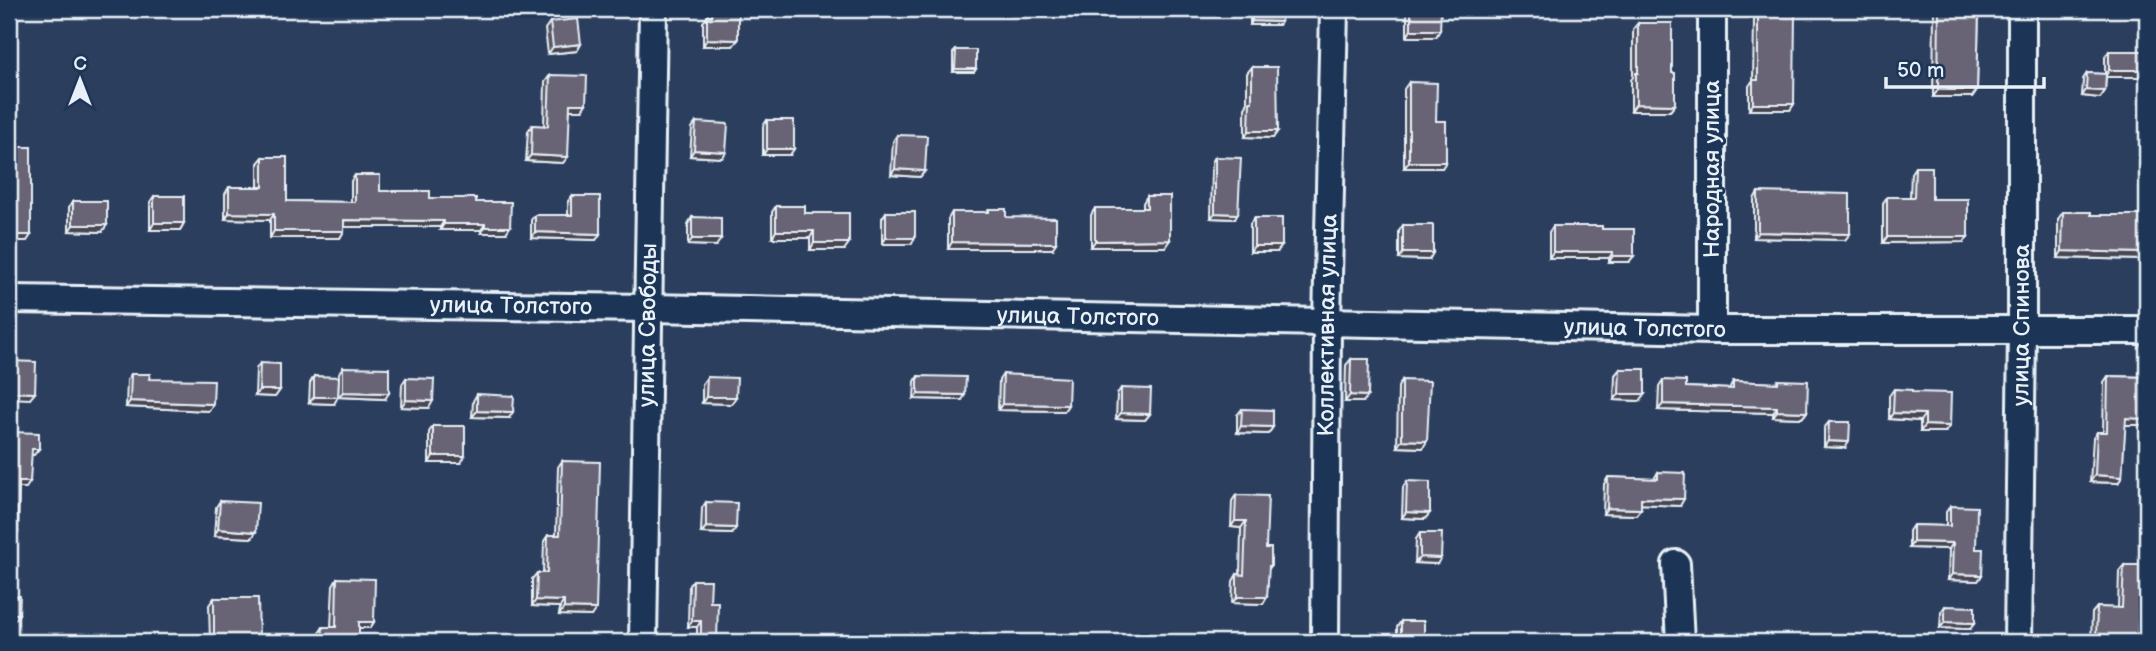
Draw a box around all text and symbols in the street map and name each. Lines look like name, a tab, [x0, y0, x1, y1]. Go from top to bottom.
north arrow	[46, 46, 116, 116]
scale bar	[1886, 46, 2044, 90]
text: С	[73, 53, 87, 76]
text: 50 m	[1897, 58, 1944, 83]
street label: Народная улица	[1698, 79, 1726, 258]
street label: Коллективная улица	[1312, 213, 1343, 436]
street label: улица Свободы	[633, 243, 663, 407]
street label: улица Спинова	[2007, 243, 2036, 406]
street label: улица Толстого	[430, 291, 592, 321]
street label: улица Толстого	[997, 301, 1159, 333]
street label: улица Толстого	[1563, 313, 1726, 344]

